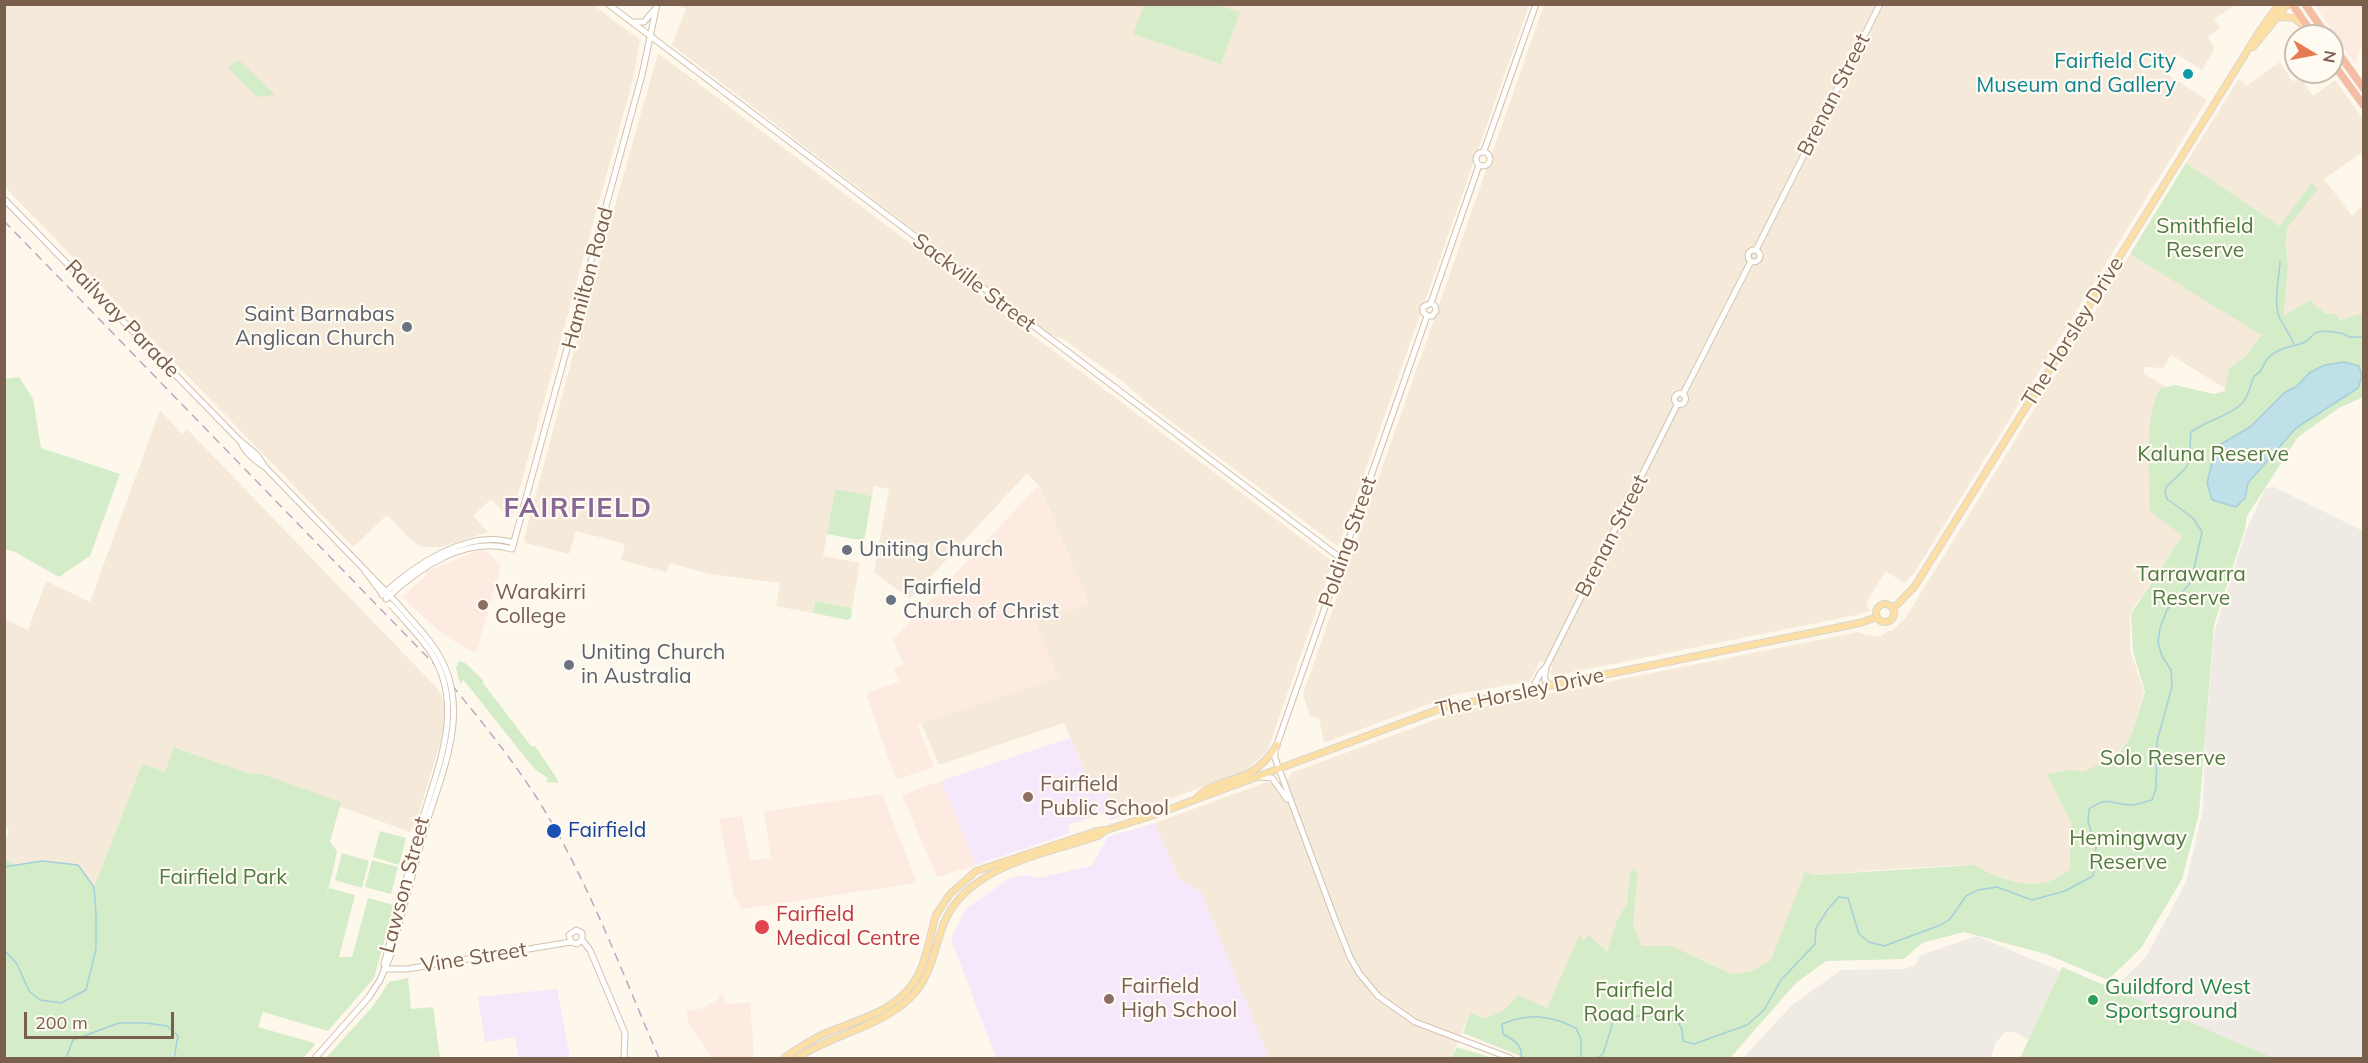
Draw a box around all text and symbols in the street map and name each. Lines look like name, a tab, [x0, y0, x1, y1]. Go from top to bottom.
north arrow	[2284, 24, 2344, 84]
street label: Brenan Street	[1792, 30, 1876, 160]
place label: Fairfield City Museum and Gallery	[1976, 49, 2176, 99]
text: N	[2319, 49, 2341, 64]
marker: Fairfield City Museum and Gallery	[2181, 67, 2195, 81]
street label: Hamilton Road	[557, 204, 619, 352]
park label: Smithfield Reserve	[2156, 214, 2254, 264]
street label: Sackville Street	[907, 229, 1041, 337]
street label: The Horsley Drive	[2017, 253, 2129, 411]
street label: Railway Parade	[59, 255, 185, 383]
place label: Saint Barnabas Anglican Church	[235, 302, 395, 352]
marker: Saint Barnabas Anglican Church	[400, 320, 414, 334]
park label: Kaluna Reserve	[2137, 442, 2289, 468]
street label: Brenan Street	[1570, 471, 1654, 601]
street label: Polding Street	[1314, 473, 1382, 611]
district label: FAIRFIELD	[503, 493, 653, 525]
place label: Uniting Church	[859, 537, 1003, 563]
marker: Uniting Church	[840, 543, 854, 557]
park label: Tarrawarra Reserve	[2136, 562, 2246, 612]
place label: Fairfield Church of Christ	[903, 575, 1059, 625]
place label: Warakirri College	[495, 580, 586, 630]
marker: Fairfield Church of Christ	[884, 593, 898, 607]
marker: Warakirri College	[476, 598, 490, 612]
place label: Uniting Church in Australia	[581, 640, 725, 690]
marker: Uniting Church in Australia	[562, 658, 576, 672]
street label: The Horsley Drive	[1433, 663, 1607, 723]
park label: Solo Reserve	[2100, 746, 2226, 772]
place label: Fairfield Public School	[1040, 772, 1169, 822]
marker: Fairfield Public School	[1021, 790, 1035, 804]
street label: Lawson Street	[375, 814, 435, 956]
place label: Fairfield	[568, 818, 646, 844]
marker: Fairfield	[545, 822, 563, 840]
park label: Hemingway Reserve	[2069, 826, 2187, 876]
park label: Fairfield Park	[159, 865, 287, 891]
place label: Fairfield Medical Centre	[776, 902, 920, 952]
marker: Fairfield Medical Centre	[753, 918, 771, 936]
street label: Vine Street	[419, 937, 529, 979]
place label: Fairfield High School	[1121, 974, 1237, 1024]
place label: Guildford West Sportsground	[2105, 975, 2251, 1025]
park label: Fairfield Road Park	[1583, 978, 1685, 1028]
marker: Fairfield High School	[1102, 992, 1116, 1006]
marker: Guildford West Sportsground	[2086, 993, 2100, 1007]
scale bar	[27, 1000, 177, 1038]
text: 200 m	[35, 1011, 88, 1034]

